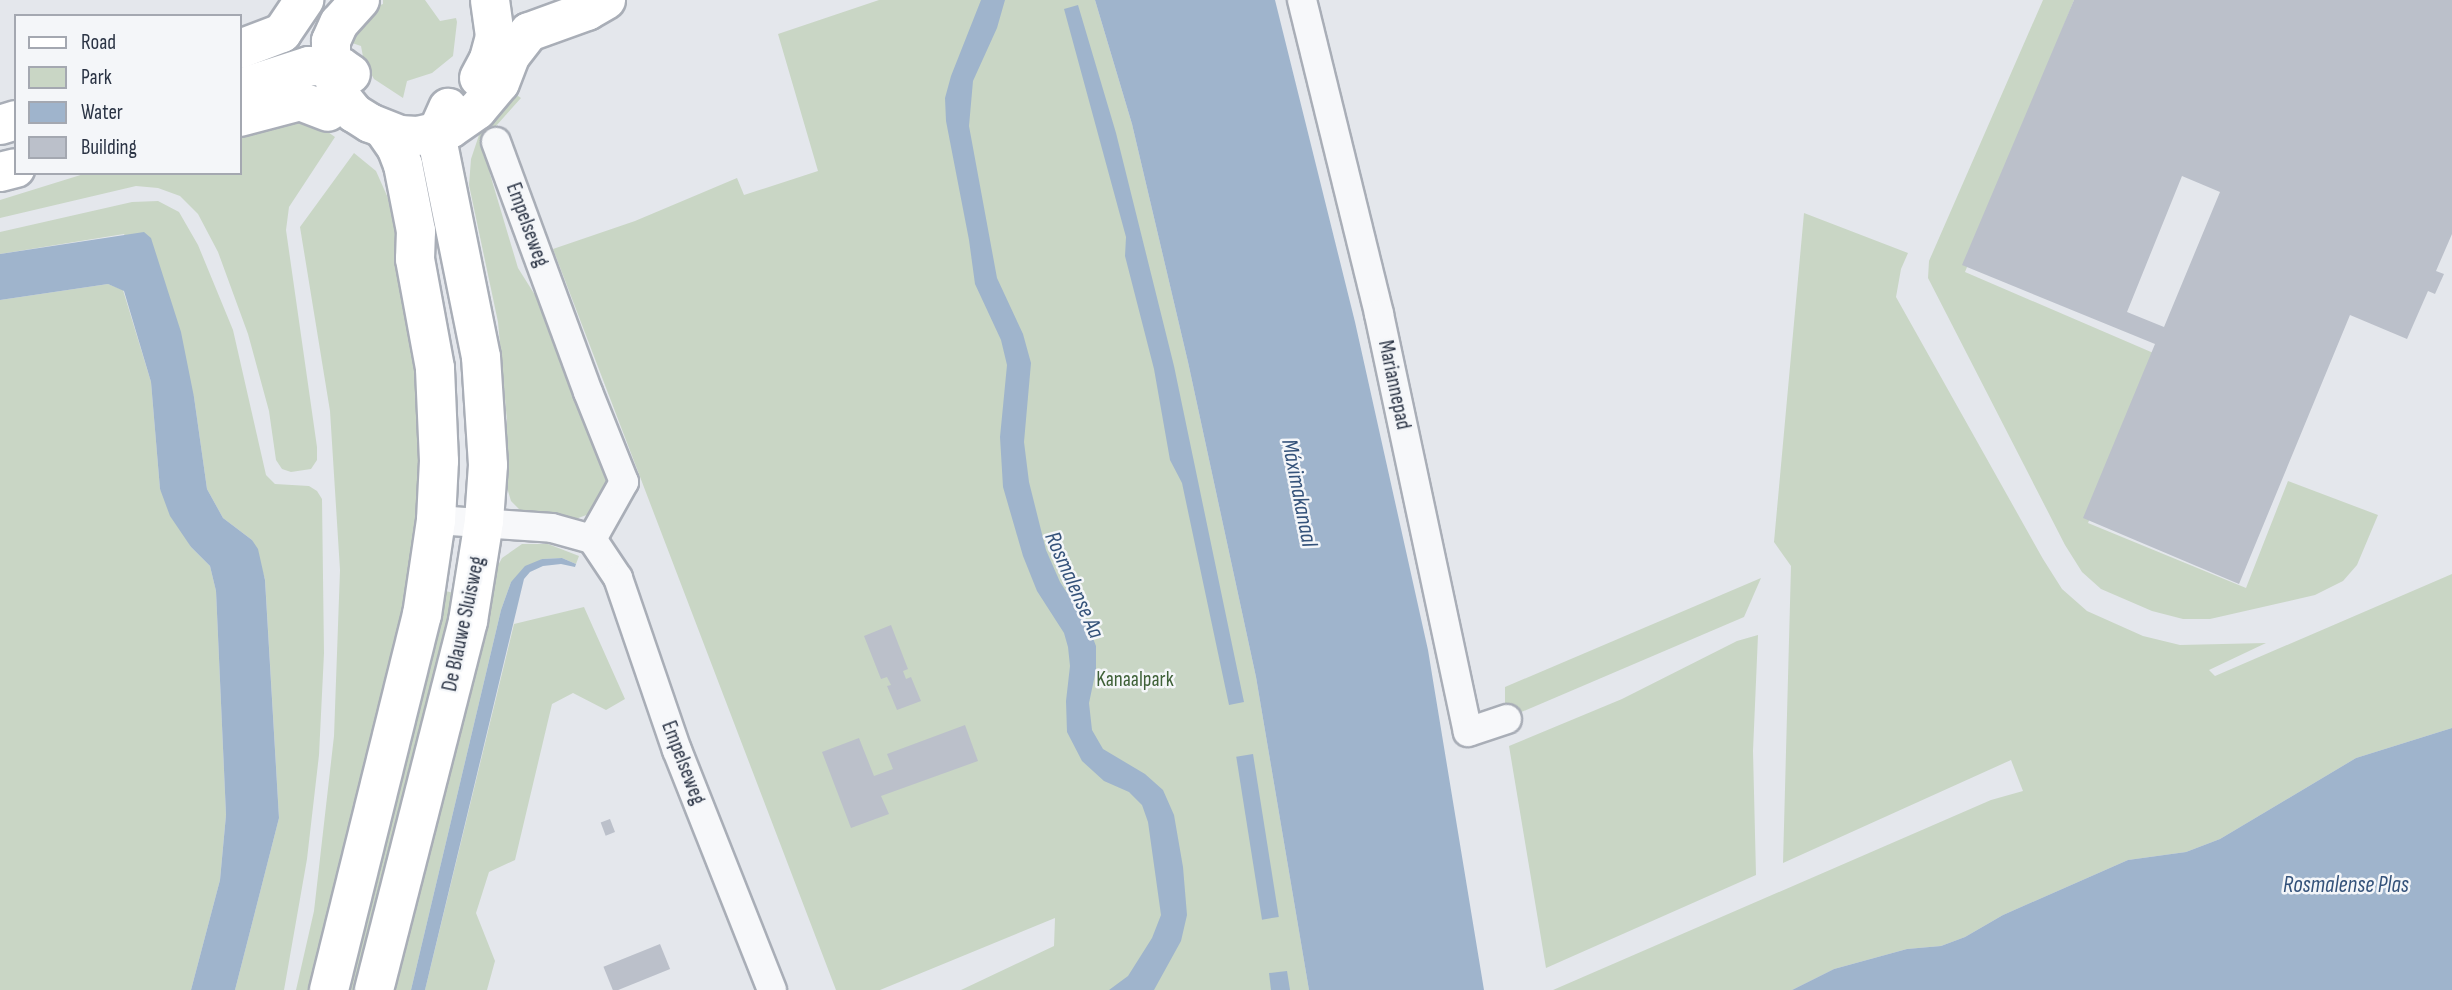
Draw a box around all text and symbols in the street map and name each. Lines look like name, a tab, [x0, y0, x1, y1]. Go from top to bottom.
legend	[14, 14, 242, 175]
text: Road	[81, 30, 116, 55]
text: Park	[81, 65, 112, 90]
text: Water	[81, 100, 123, 125]
text: Building	[81, 135, 137, 160]
street label: Empelseweg	[500, 180, 554, 270]
street label: Mariannepad	[1372, 338, 1416, 432]
water label: Máximakanaal	[1275, 437, 1323, 549]
water label: Rosmalense Aa	[1038, 527, 1110, 643]
street label: De Blauwe Sluisweg	[437, 554, 491, 694]
park label: Kanaalpark	[1096, 667, 1174, 693]
street label: Empelseweg	[656, 718, 710, 808]
water label: Rosmalense Plas	[2283, 871, 2409, 899]

